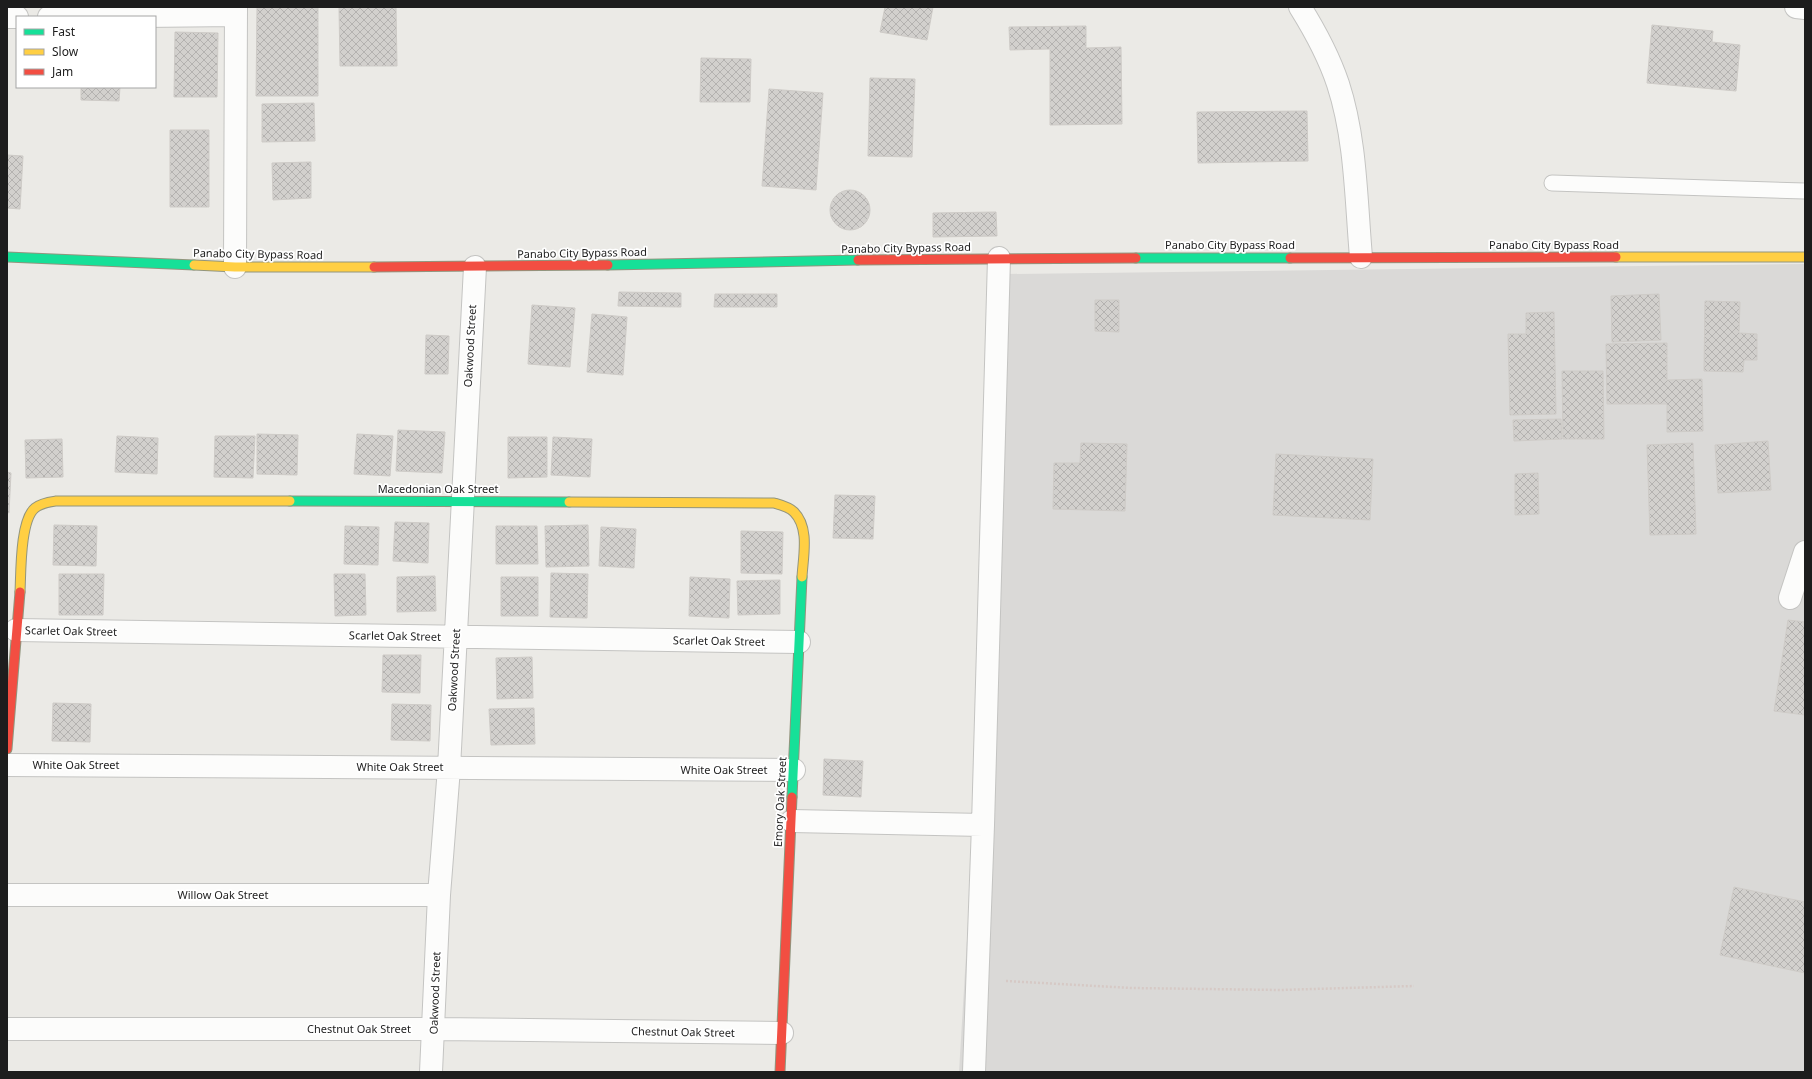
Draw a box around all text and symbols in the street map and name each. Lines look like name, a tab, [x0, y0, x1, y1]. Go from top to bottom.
legend	[16, 16, 156, 88]
text: Fast	[52, 23, 76, 40]
text: Slow	[52, 43, 79, 60]
text: Jam	[51, 63, 73, 80]
street label: Panabo City Bypass Road	[1165, 237, 1295, 252]
street label: Panabo City Bypass Road	[1489, 237, 1619, 252]
street label: Panabo City Bypass Road	[841, 239, 971, 256]
street label: Panabo City Bypass Road	[517, 244, 647, 261]
street label: Panabo City Bypass Road	[193, 245, 323, 262]
street label: Oakwood Street	[460, 304, 479, 388]
street label: Macedonian Oak Street	[378, 481, 498, 496]
street label: Scarlet Oak Street	[25, 622, 117, 639]
street label: Scarlet Oak Street	[349, 627, 441, 644]
street label: Oakwood Street	[444, 628, 463, 712]
street label: Scarlet Oak Street	[673, 632, 765, 649]
street label: Emory Oak Street	[770, 756, 789, 847]
street label: White Oak Street	[32, 757, 120, 772]
street label: White Oak Street	[356, 759, 444, 774]
street label: White Oak Street	[680, 762, 768, 777]
street label: Willow Oak Street	[178, 887, 268, 902]
street label: Oakwood Street	[426, 951, 443, 1035]
street label: Chestnut Oak Street	[307, 1021, 411, 1036]
street label: Chestnut Oak Street	[631, 1023, 735, 1040]

